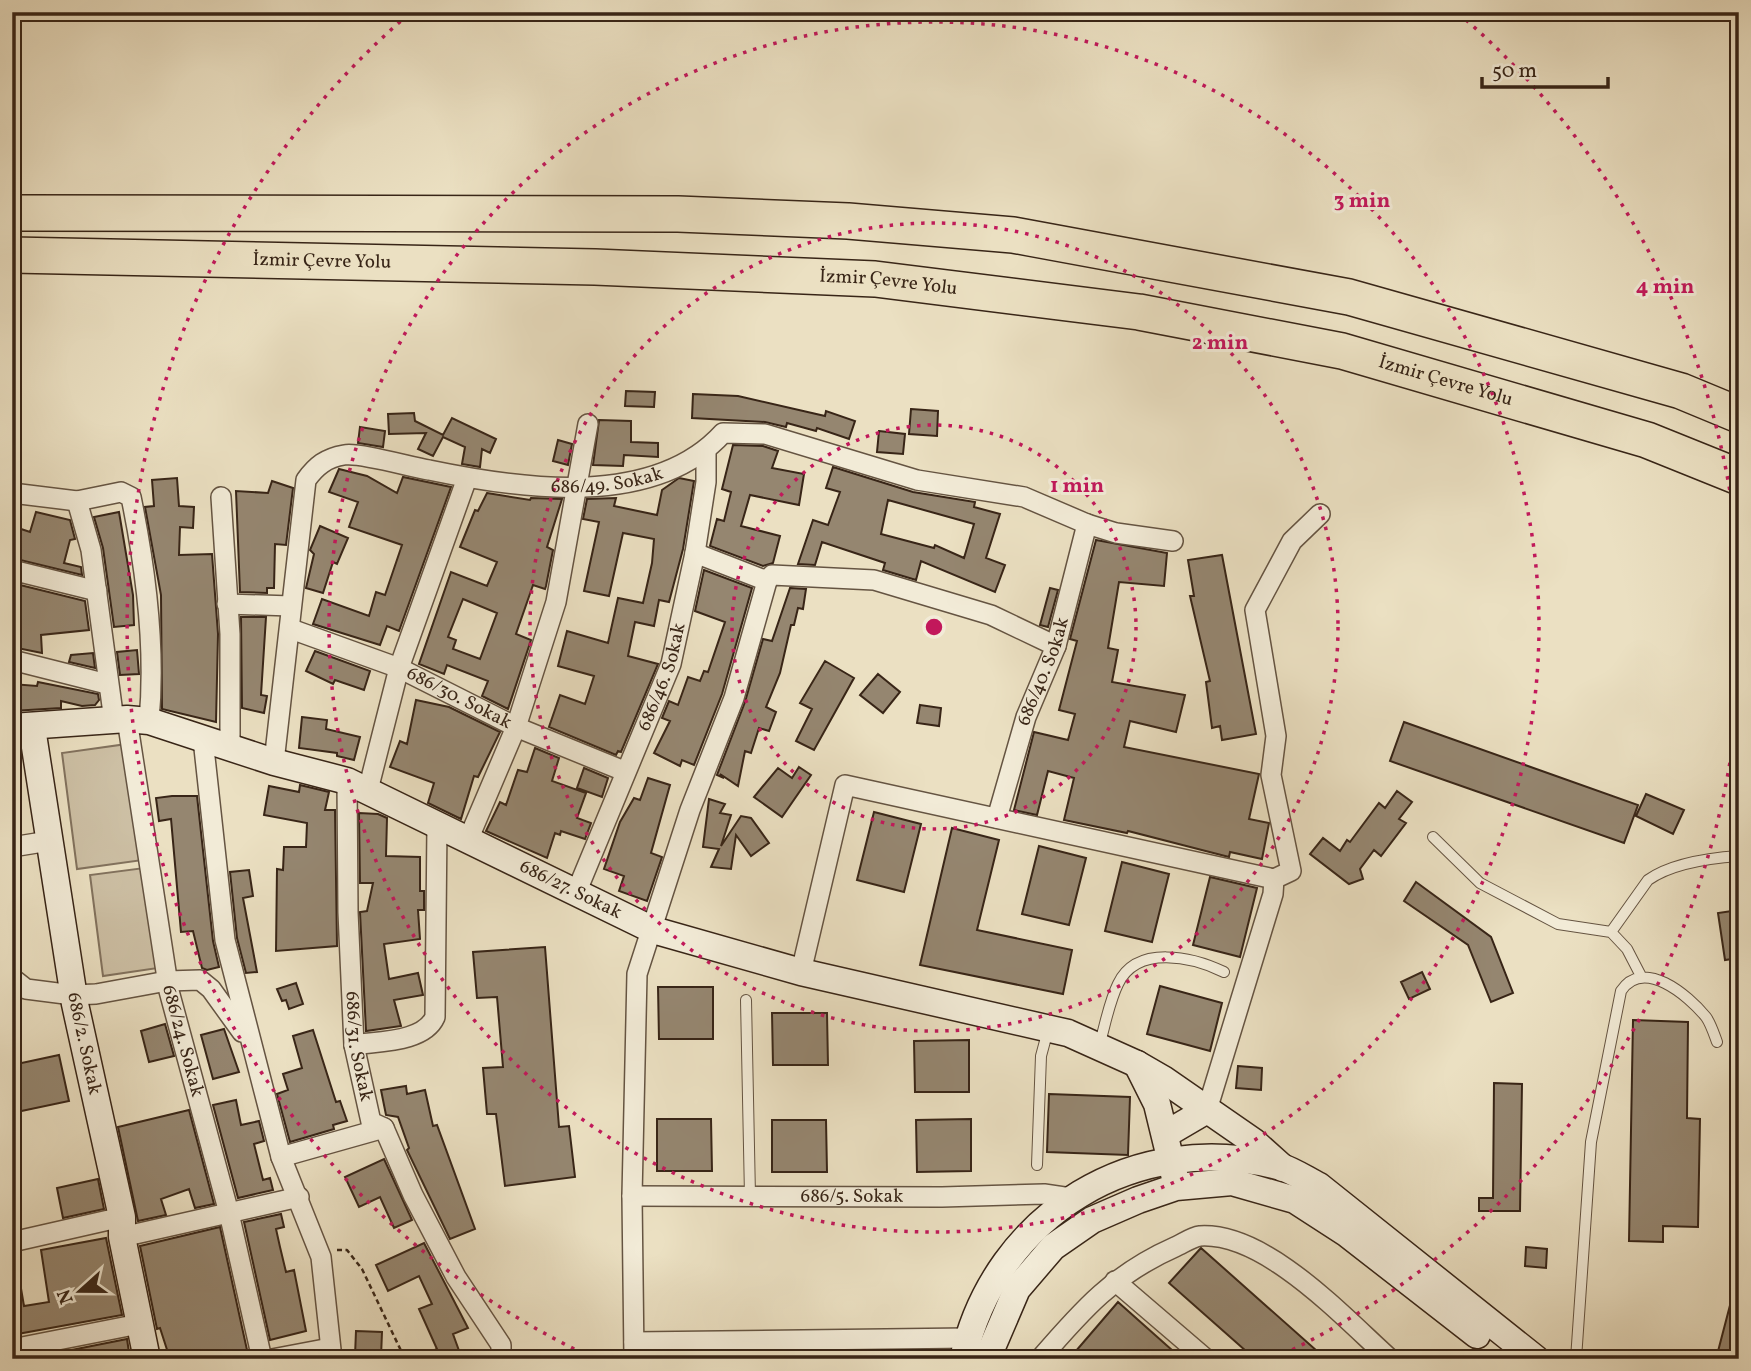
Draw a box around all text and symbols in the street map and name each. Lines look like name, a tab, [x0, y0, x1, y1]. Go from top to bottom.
scale bar	[1482, 46, 1608, 90]
text: 50 m	[1492, 57, 1537, 86]
text: 3 min	[1334, 187, 1390, 216]
street label: İzmir Çevre Yolu	[252, 247, 392, 276]
street label: İzmir Çevre Yolu	[819, 264, 959, 302]
text: 4 min	[1636, 273, 1694, 302]
text: 2 min	[1192, 329, 1248, 358]
street label: İzmir Çevre Yolu	[1375, 349, 1516, 413]
street label: 686/49. Sokak	[551, 461, 667, 500]
text: 1 min	[1050, 472, 1104, 501]
centre of rings	[922, 615, 946, 639]
street label: 686/40. Sokak	[1011, 615, 1076, 729]
street label: 686/46. Sokak	[632, 621, 692, 735]
street label: 686/30. Sokak	[402, 661, 516, 736]
street label: 686/27. Sokak	[515, 854, 626, 926]
street label: 686/24. Sokak	[155, 983, 210, 1100]
street label: 686/2. Sokak	[60, 991, 108, 1097]
street label: 686/31. Sokak	[339, 991, 379, 1104]
street label: 686/5. Sokak	[801, 1184, 903, 1210]
north arrow	[46, 1256, 116, 1326]
text: N	[51, 1285, 81, 1307]

